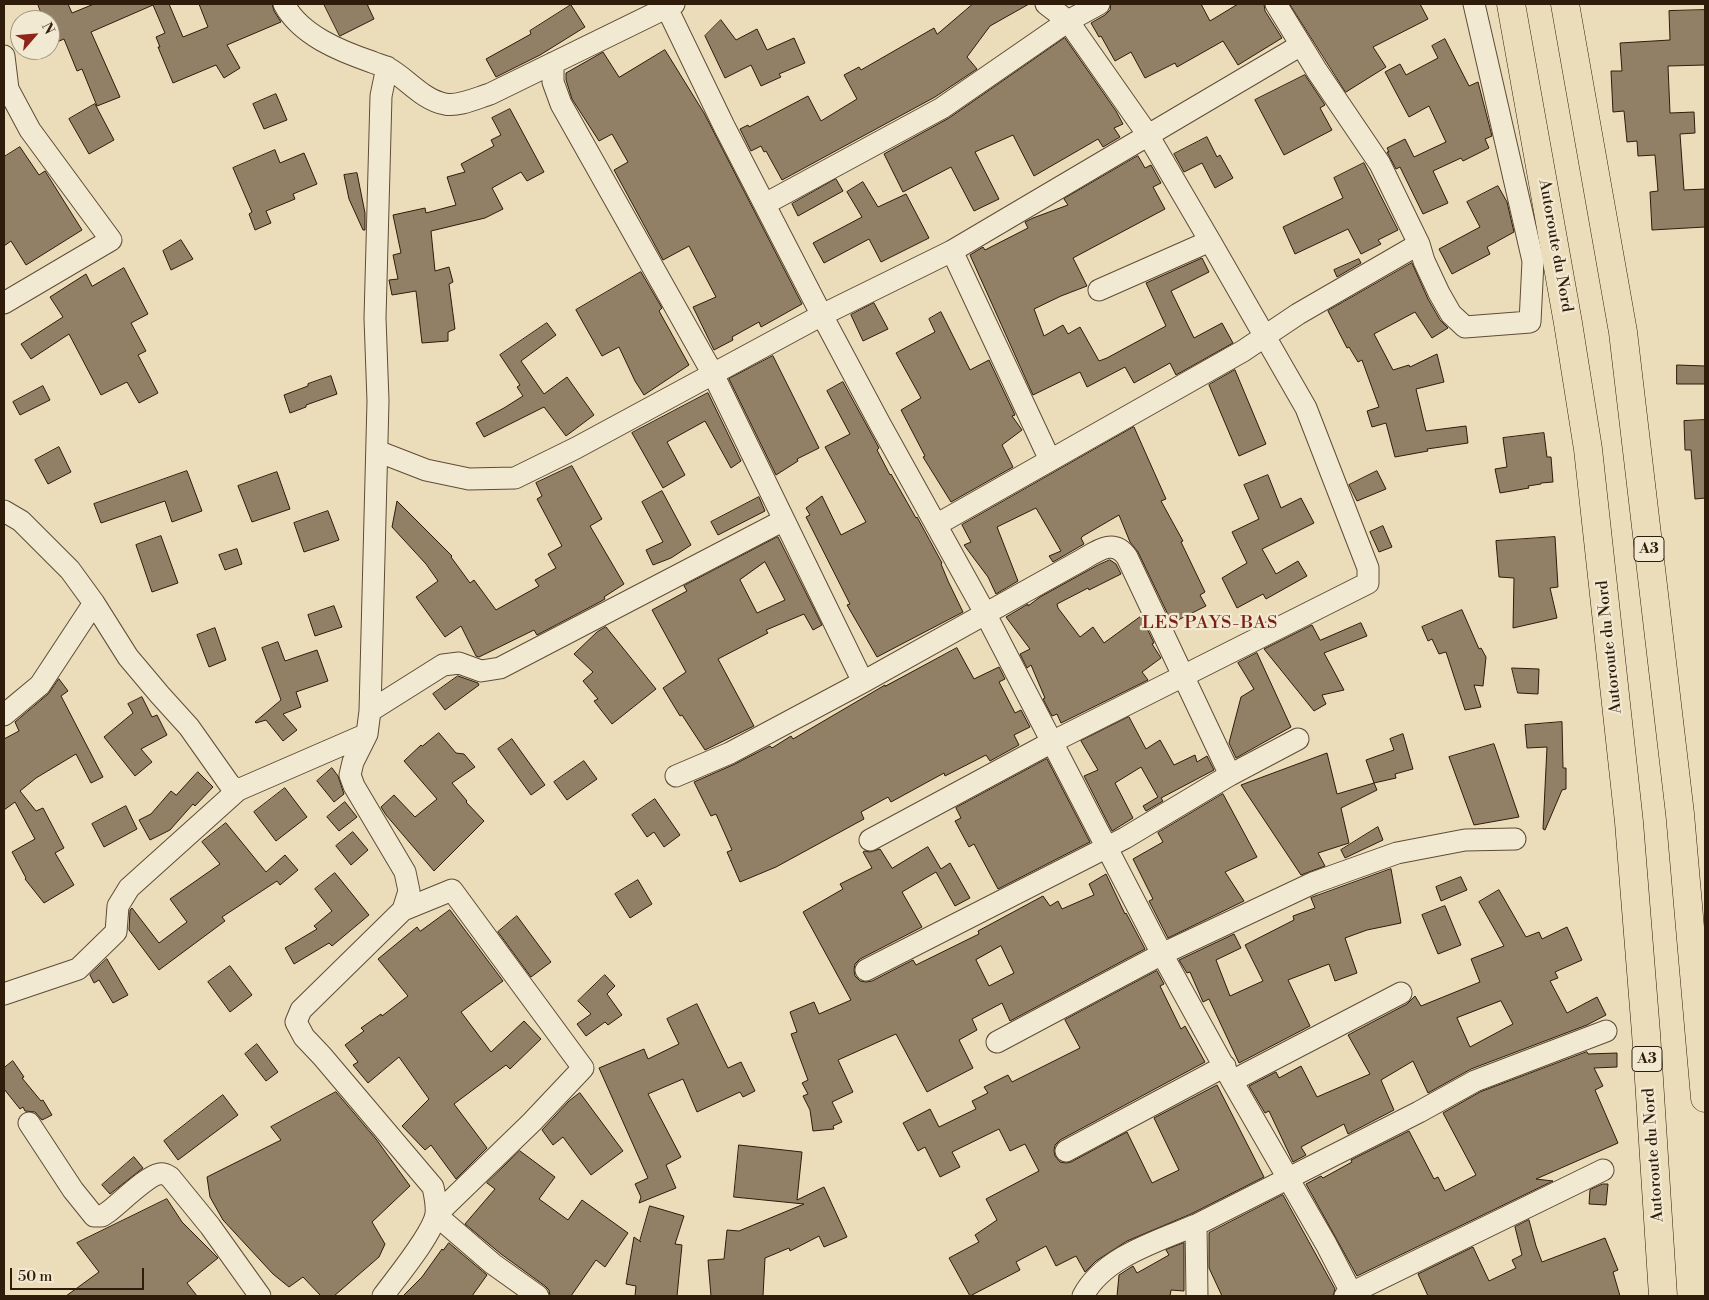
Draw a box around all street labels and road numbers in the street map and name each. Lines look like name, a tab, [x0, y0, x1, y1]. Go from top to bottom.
street label: Autoroute du Nord	[1534, 178, 1576, 314]
road number: A3	[1634, 536, 1664, 562]
street label: Autoroute du Nord	[1593, 579, 1627, 715]
road number: A3	[1632, 1046, 1662, 1072]
street label: Autoroute du Nord	[1640, 1087, 1668, 1223]

